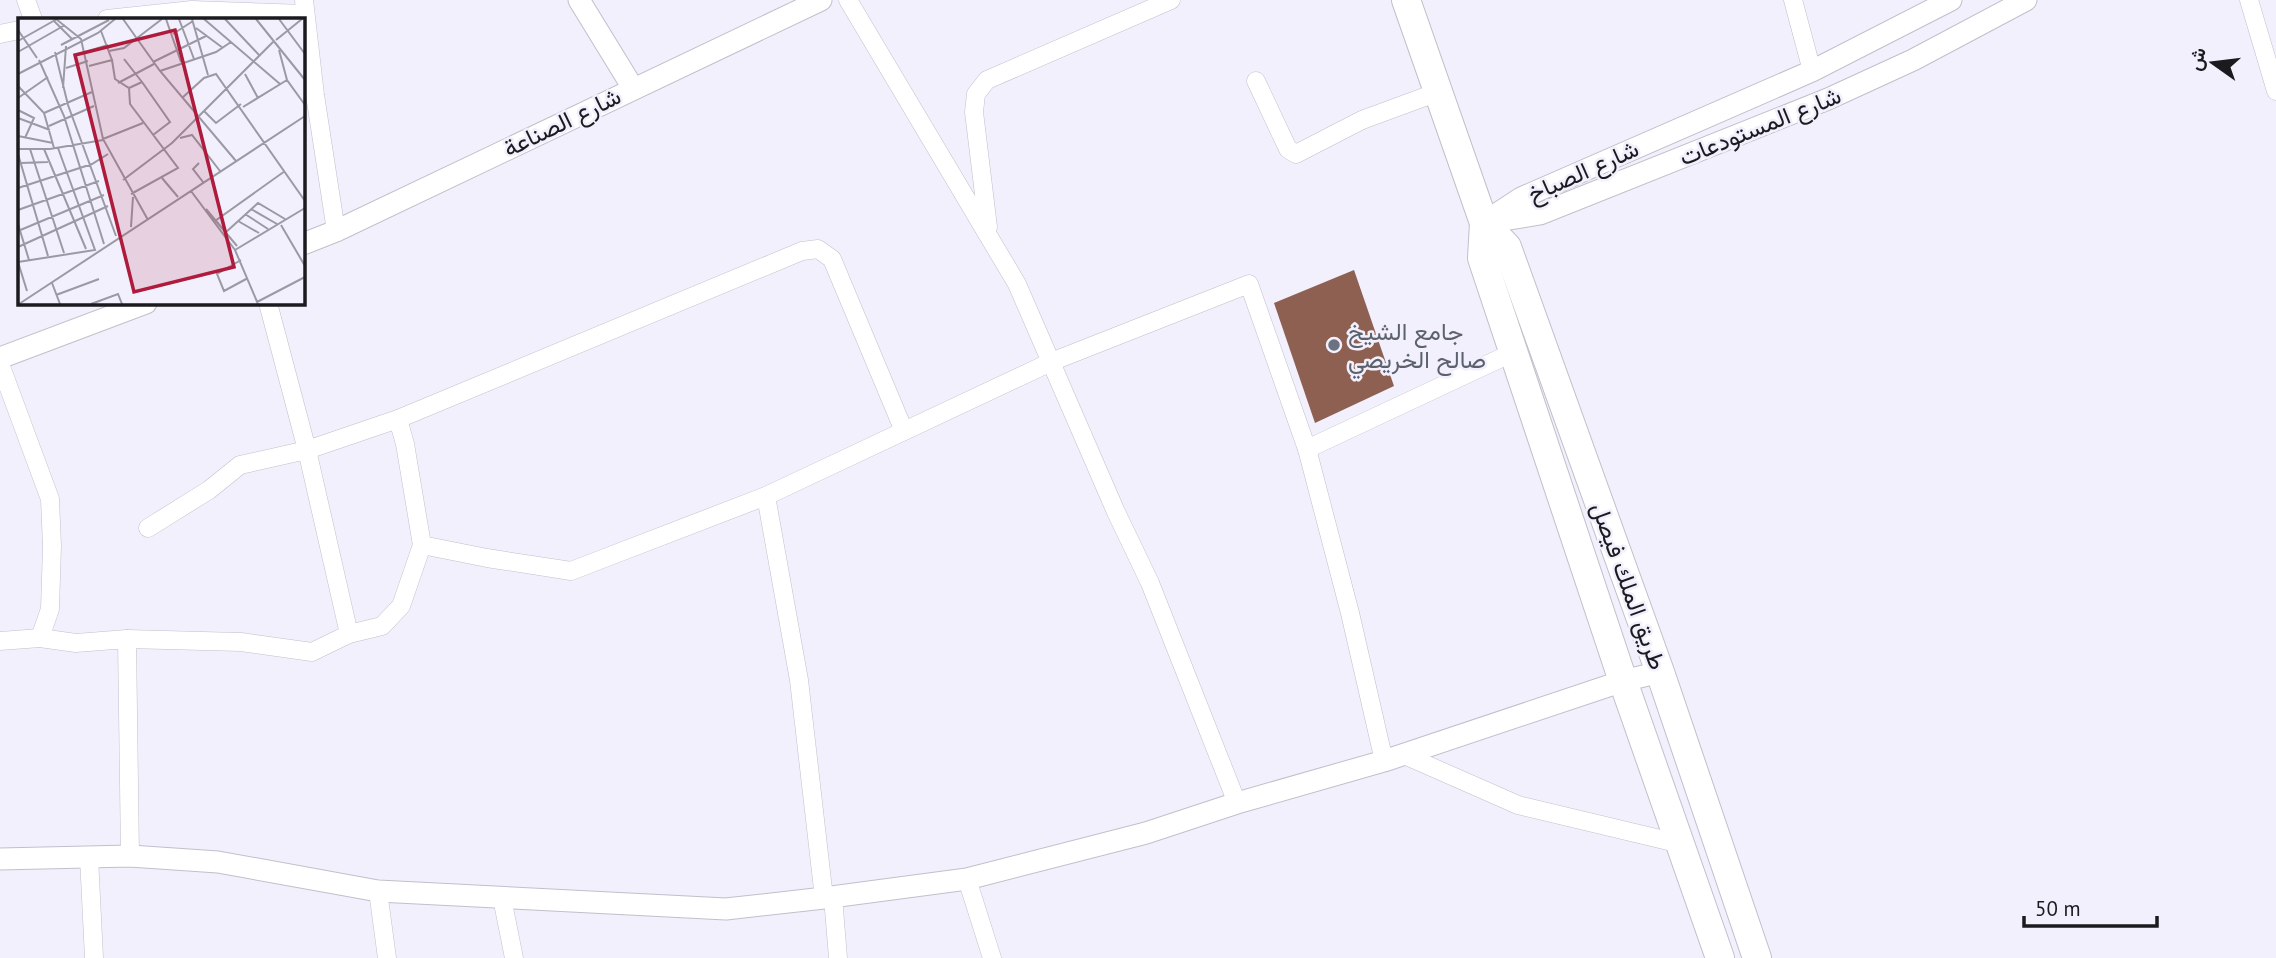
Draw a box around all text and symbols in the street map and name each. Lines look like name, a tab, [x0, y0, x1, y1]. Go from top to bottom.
inset map	[18, 18, 304, 304]
north arrow	[2178, 28, 2248, 98]
text: ش	[2182, 45, 2211, 73]
street label: شارع المستودعات	[1675, 79, 1846, 173]
street label: شارع الصناعة	[498, 80, 626, 165]
street label: شارع الصباخ	[1523, 133, 1644, 210]
place label: جامع الشيخ صالح الخريصي	[1348, 316, 1486, 379]
marker: جامع الشيخ صالح الخريصي	[1326, 337, 1342, 353]
street label: طريق الملك فيصل	[1584, 498, 1674, 674]
scale bar	[2024, 884, 2157, 928]
text: 50 m	[2035, 895, 2081, 922]

